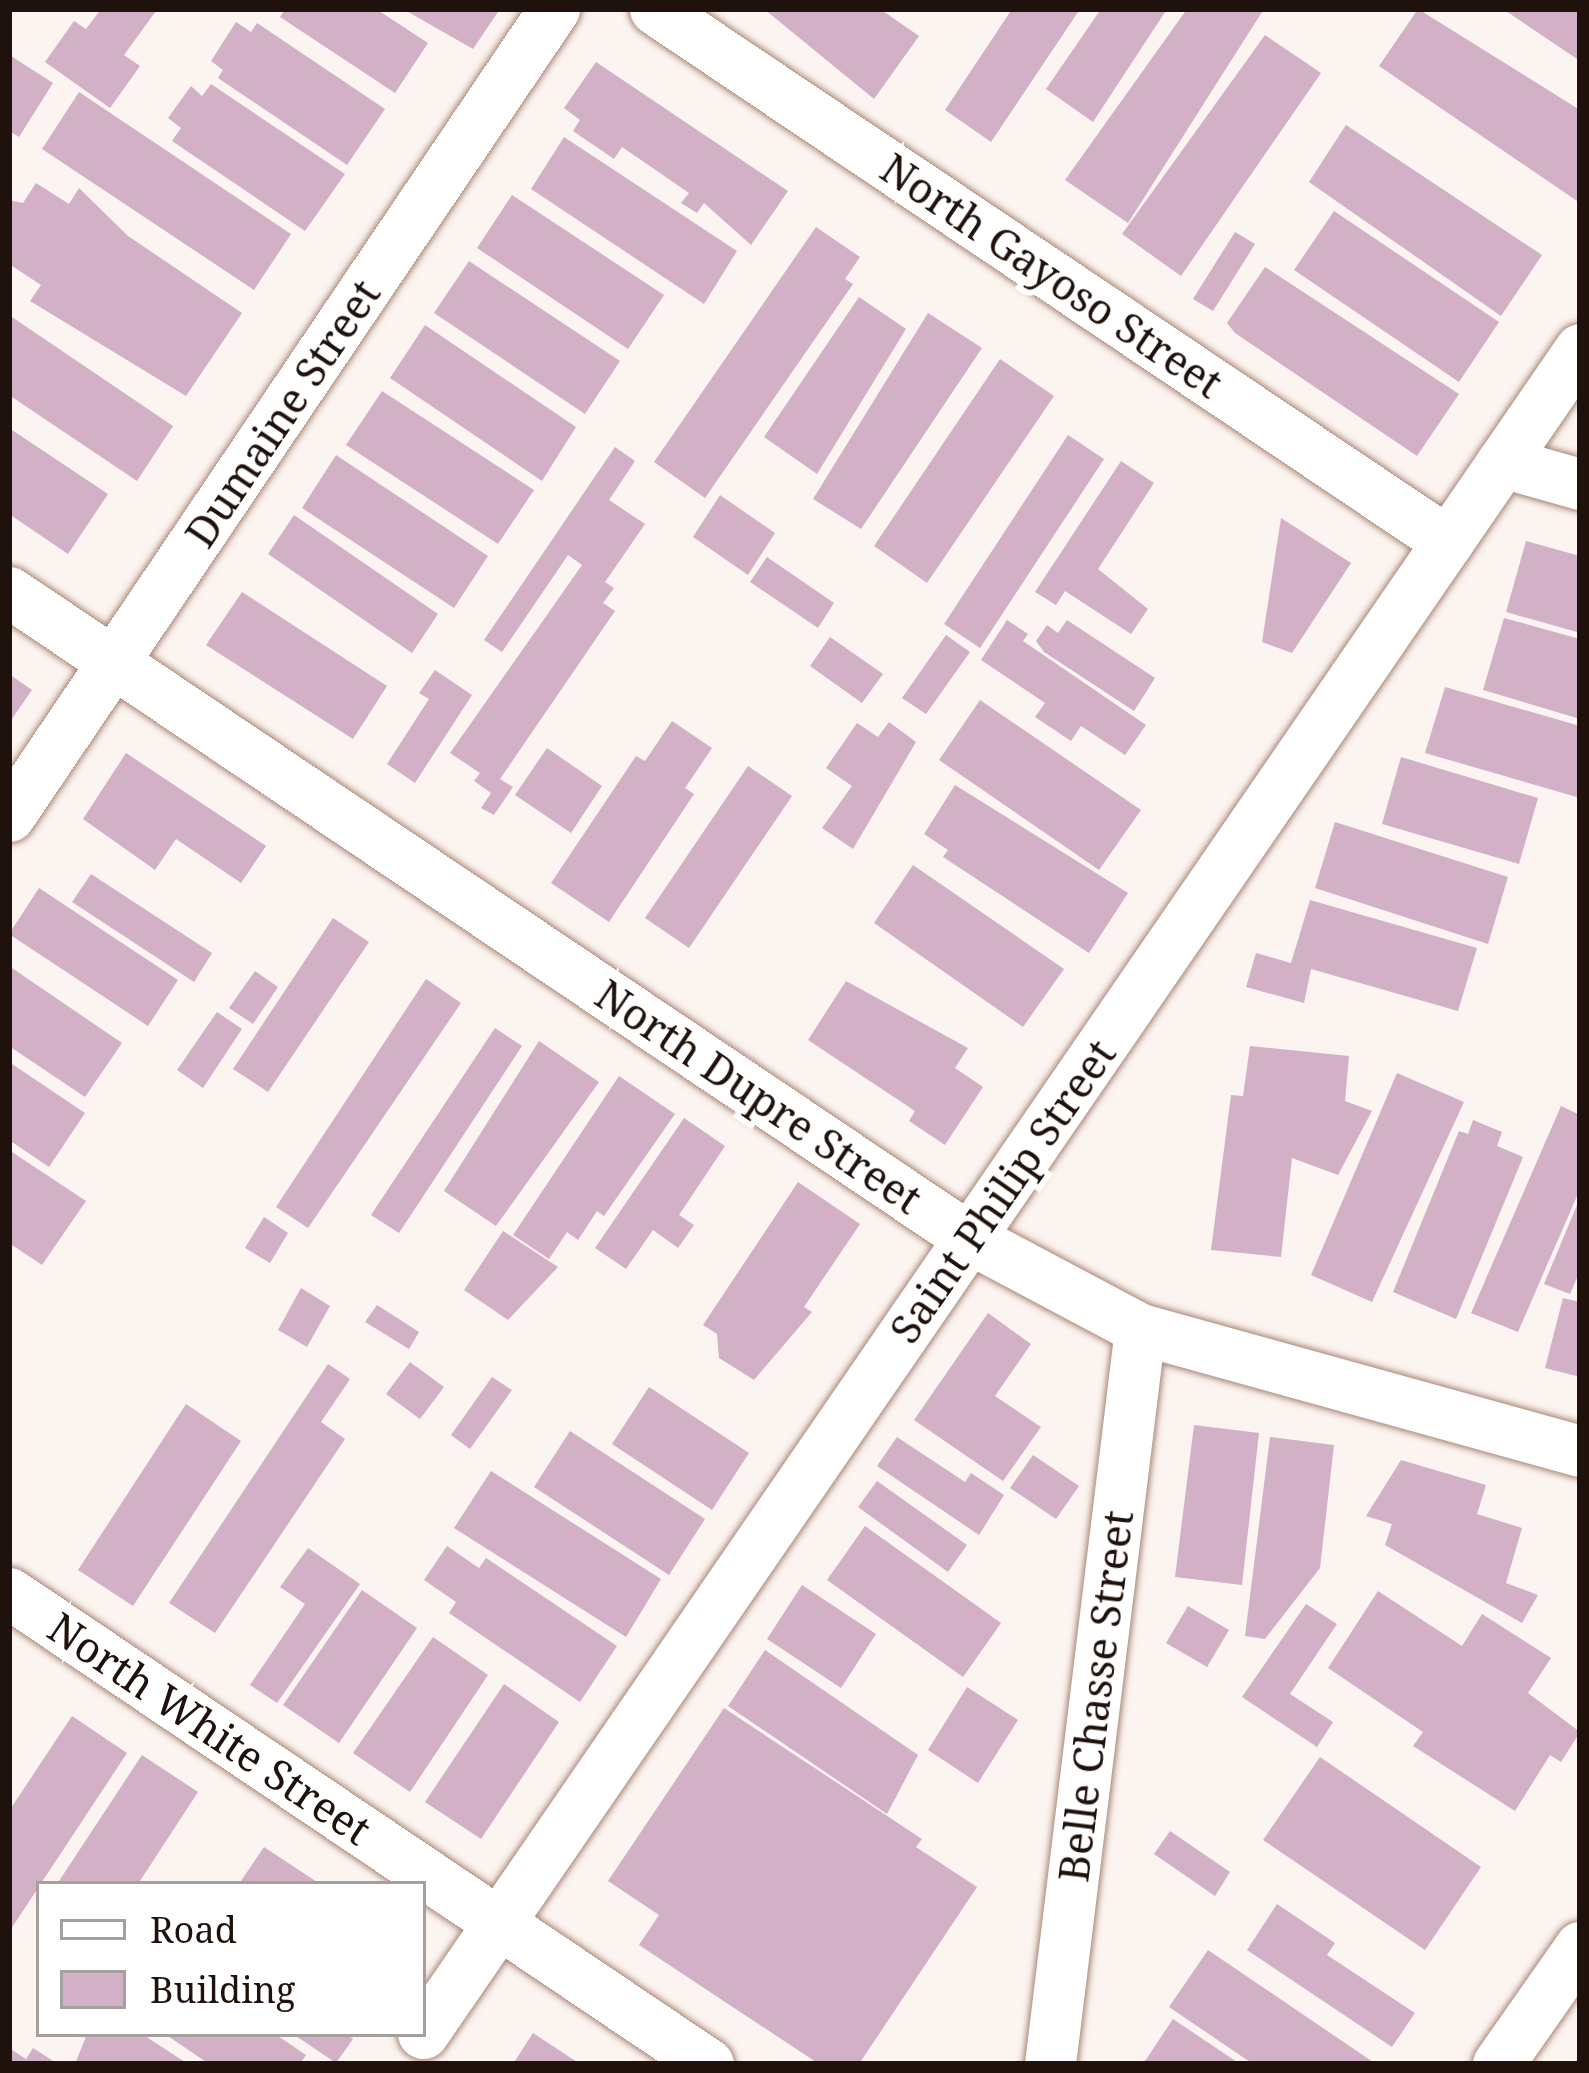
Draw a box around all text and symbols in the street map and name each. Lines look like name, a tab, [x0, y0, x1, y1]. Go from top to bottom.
street label: North Gayoso Street	[872, 142, 1232, 408]
street label: Dumaine Street	[174, 270, 390, 556]
street label: North Dupre Street	[587, 968, 931, 1224]
street label: Saint Philip Street	[879, 1030, 1125, 1352]
street label: Belle Chasse Street	[1047, 1507, 1143, 1885]
street label: North White Street	[39, 1601, 381, 1855]
legend	[36, 1881, 426, 2037]
text: Road	[150, 1905, 237, 1954]
text: Building	[150, 1965, 295, 2014]

